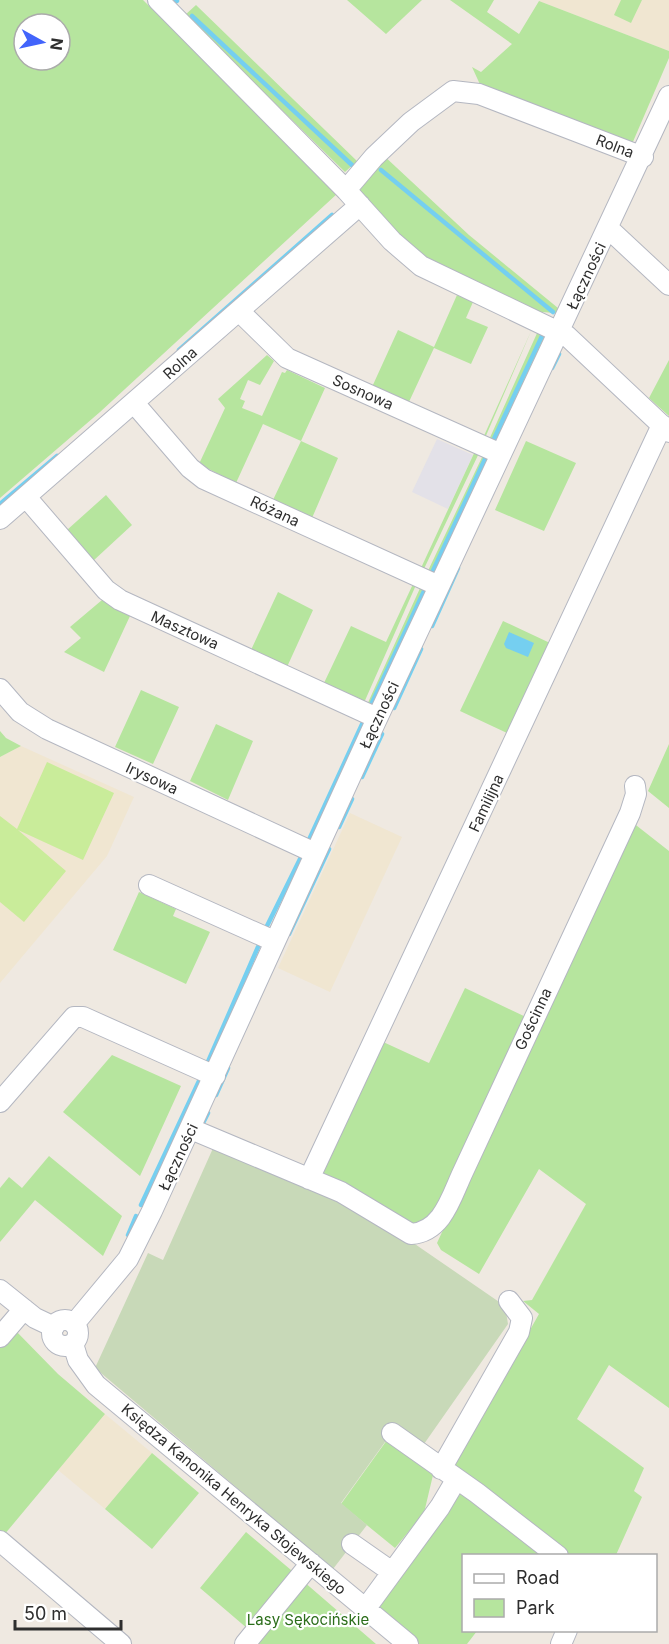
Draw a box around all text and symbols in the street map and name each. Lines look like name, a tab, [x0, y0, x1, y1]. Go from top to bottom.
north arrow	[12, 12, 72, 72]
text: N	[46, 37, 68, 52]
street label: Rolna	[593, 130, 637, 162]
street label: Łączności	[562, 239, 610, 313]
street label: Rolna	[159, 343, 201, 383]
street label: Sosnowa	[330, 370, 396, 414]
street label: Różana	[247, 491, 303, 531]
street label: Masztowa	[148, 607, 222, 653]
street label: Łączności	[355, 678, 403, 752]
street label: Irysowa	[123, 758, 181, 798]
street label: Familijna	[464, 771, 508, 835]
street label: Gościnna	[510, 985, 556, 1053]
street label: Łączności	[154, 1120, 202, 1194]
street label: Księdza Kanonika Henryka Słojewskiego	[118, 1399, 350, 1599]
legend	[462, 1554, 657, 1632]
text: Road	[516, 1567, 559, 1588]
scale bar	[15, 1593, 122, 1631]
text: Park	[516, 1597, 555, 1618]
text: 50 m	[24, 1603, 67, 1624]
park label: Lasy Sękocińskie	[247, 1610, 369, 1629]

